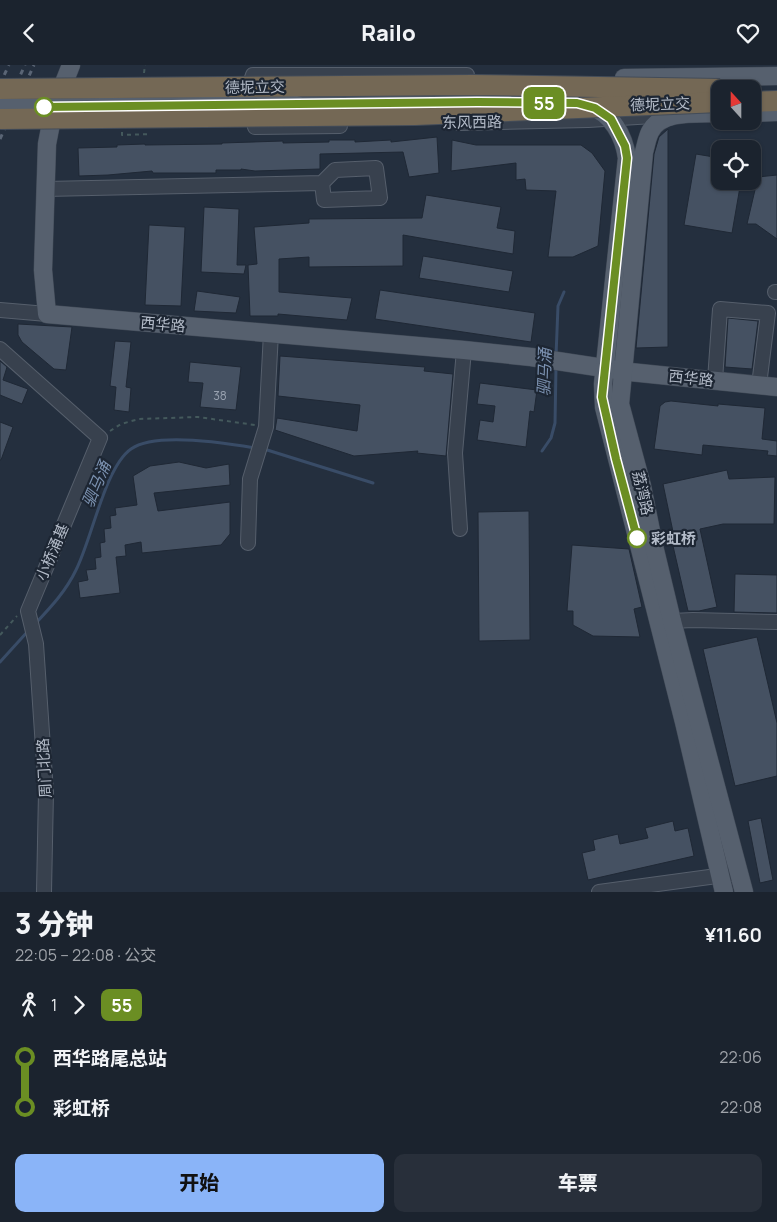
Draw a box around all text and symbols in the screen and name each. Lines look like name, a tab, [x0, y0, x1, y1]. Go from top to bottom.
text: Railo	[361, 18, 416, 48]
icon: back	[15, 19, 43, 47]
icon: heart	[734, 19, 762, 47]
street label: 德坭立交	[225, 76, 285, 98]
north arrow	[711, 80, 761, 130]
map controls	[711, 80, 761, 190]
line badge: 55	[522, 87, 566, 119]
text: 55	[533, 91, 555, 115]
street label: 德坭立交	[630, 92, 690, 116]
unlabelled marker	[34, 97, 54, 117]
street label: 东风西路	[442, 111, 502, 133]
button: locate	[711, 140, 761, 190]
street label: 西华路	[140, 312, 186, 336]
water label: 驷马涌	[532, 346, 556, 396]
street label: 西华路	[668, 365, 714, 391]
house number: 38	[213, 387, 227, 404]
water label: 驷马涌	[76, 456, 116, 510]
street label: 荔湾路	[628, 469, 658, 517]
street label: 小桥涌基	[31, 520, 73, 584]
marker: 彩虹桥	[627, 528, 647, 548]
place label: 彩虹桥	[651, 528, 696, 549]
street label: 周门北路	[32, 737, 56, 799]
text: 3 分钟	[15, 904, 93, 942]
text: ¥11.60	[704, 922, 762, 948]
text: 22:05 – 22:08 · 公交	[15, 944, 156, 966]
icon: walk	[15, 991, 43, 1019]
icon: forward	[65, 991, 93, 1019]
text: 55	[111, 993, 132, 1017]
text: 1	[51, 994, 57, 1016]
text: 西华路尾总站	[53, 1045, 167, 1071]
text: 22:06	[719, 1046, 762, 1068]
text: 彩虹桥	[53, 1095, 110, 1121]
text: 22:08	[720, 1096, 762, 1118]
button: 开始	[15, 1154, 384, 1212]
button: 车票	[394, 1154, 762, 1212]

